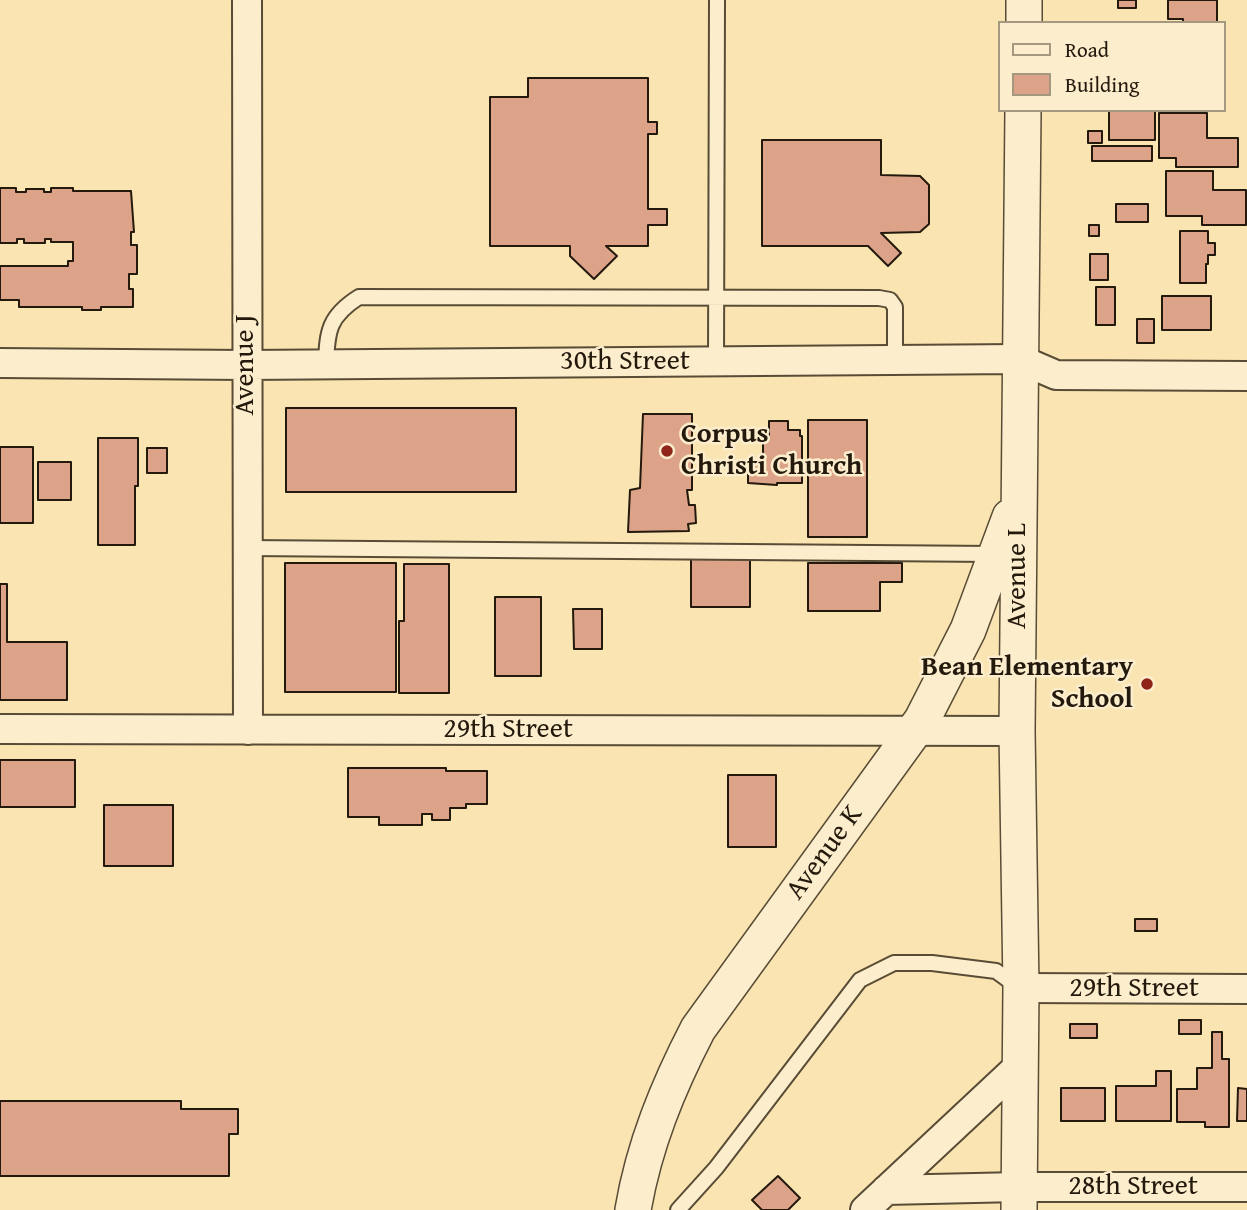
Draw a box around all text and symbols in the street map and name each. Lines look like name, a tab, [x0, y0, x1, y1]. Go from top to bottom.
legend	[998, 21, 1226, 112]
text: Road	[1065, 34, 1109, 65]
text: Building	[1065, 69, 1139, 100]
street label: Avenue J	[229, 314, 263, 416]
street label: 30th Street	[560, 345, 690, 379]
place label: Corpus Christi Church	[681, 418, 862, 484]
marker: Corpus Christi Church	[659, 443, 675, 459]
street label: Avenue L	[1001, 523, 1035, 629]
place label: Bean Elementary School	[921, 651, 1133, 717]
marker: Bean Elementary School	[1139, 676, 1155, 692]
street label: 29th Street	[443, 713, 573, 747]
street label: Avenue K	[779, 799, 871, 907]
street label: 29th Street	[1069, 972, 1199, 1006]
street label: 28th Street	[1068, 1170, 1198, 1204]

